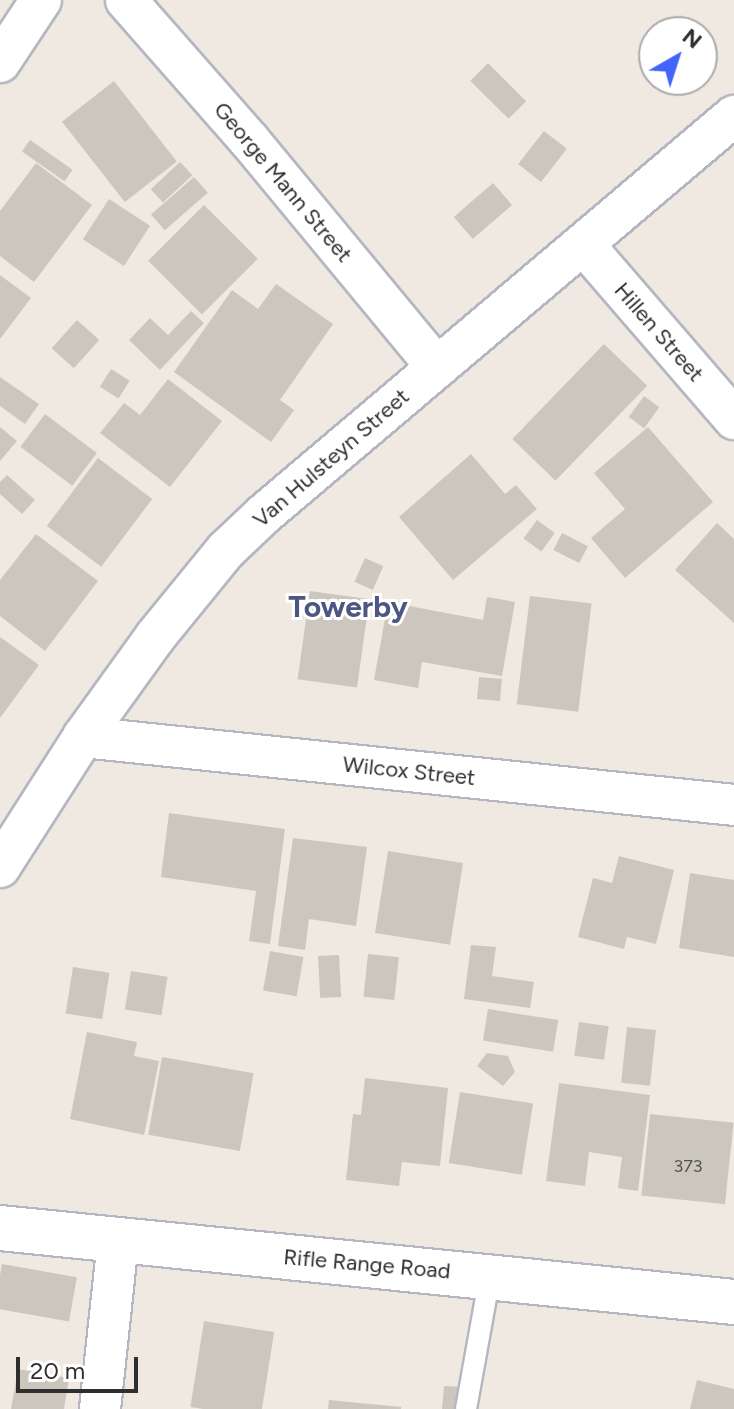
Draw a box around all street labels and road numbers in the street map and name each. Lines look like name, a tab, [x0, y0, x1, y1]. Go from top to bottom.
street label: George Mann Street	[208, 97, 358, 267]
street label: Hillen Street	[609, 277, 709, 387]
street label: Van Hulsteyn Street	[248, 383, 414, 533]
street label: Wilcox Street	[341, 751, 477, 791]
street label: Rifle Range Road	[282, 1244, 452, 1284]

